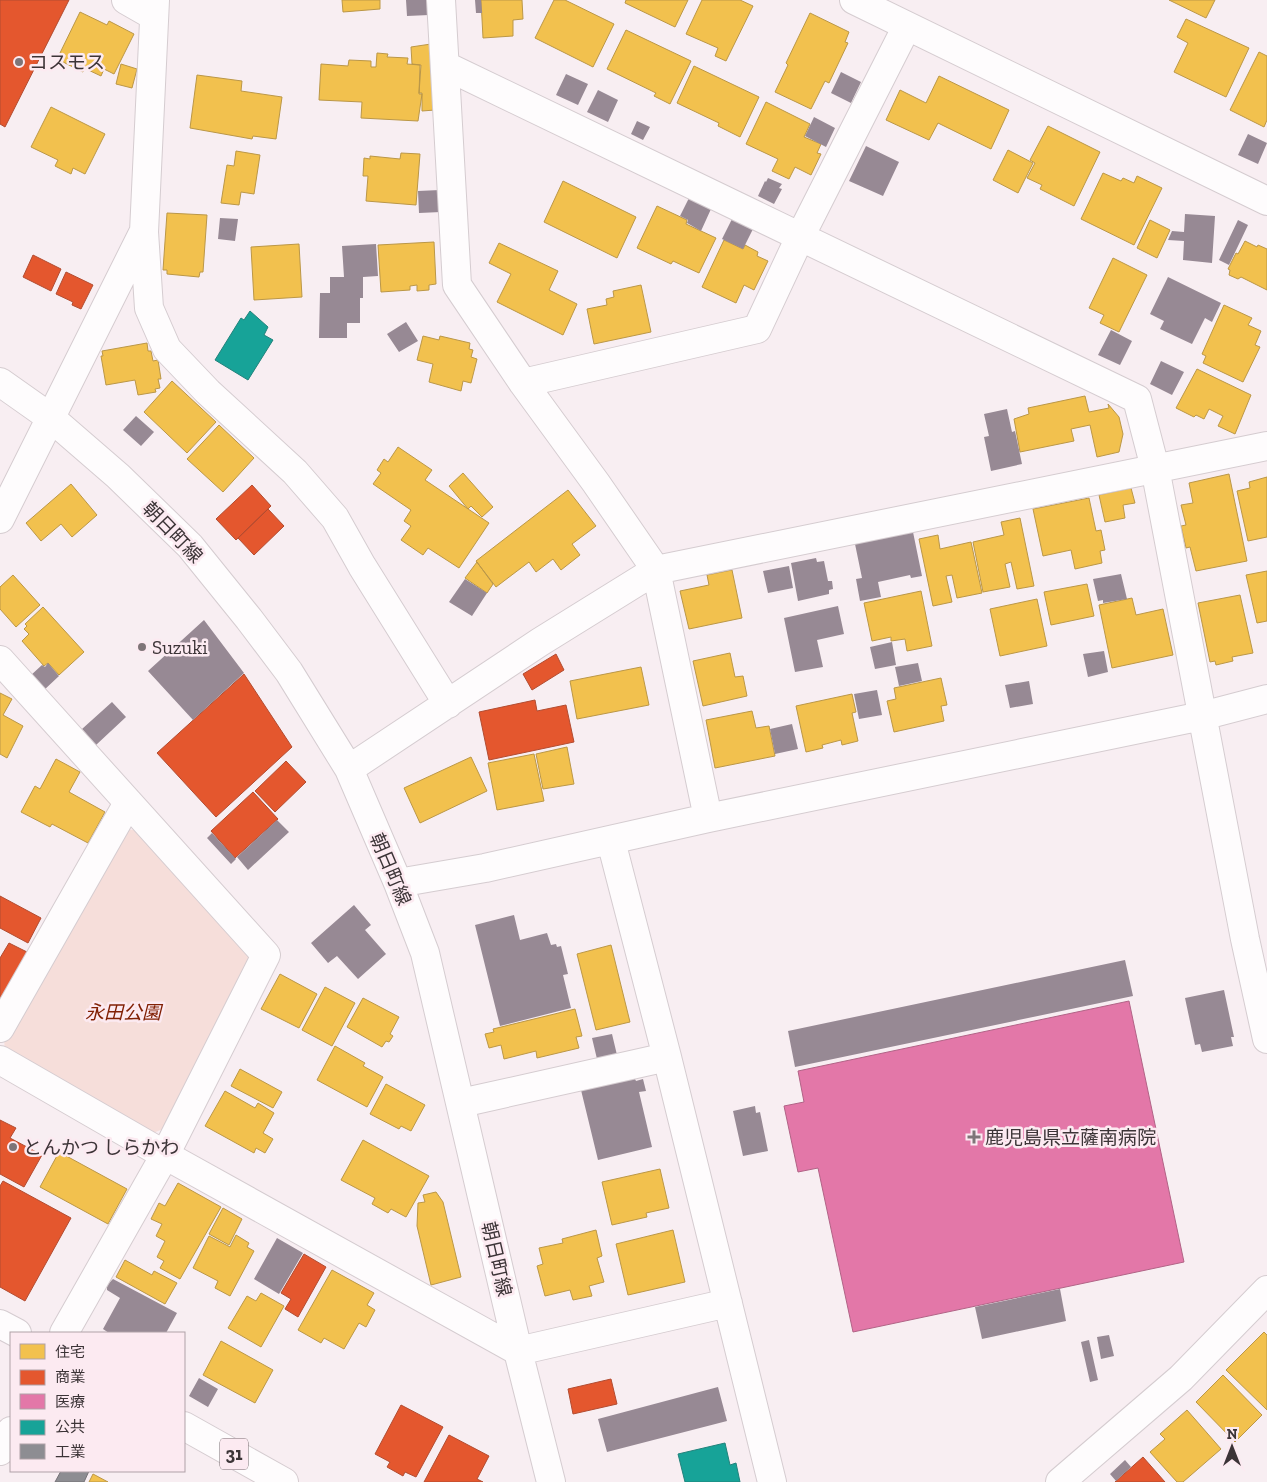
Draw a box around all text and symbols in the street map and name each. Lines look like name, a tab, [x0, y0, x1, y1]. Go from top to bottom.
place label: コスモス	[29, 51, 105, 74]
marker: コスモス	[13, 56, 25, 68]
street label: 朝日町線	[138, 497, 207, 568]
place label: Suzuki	[152, 636, 207, 659]
marker: Suzuki	[136, 641, 148, 653]
street label: 朝日町線	[365, 830, 416, 909]
park label: 永田公園	[85, 1001, 164, 1024]
place label: 鹿児島県立薩南病院	[985, 1126, 1156, 1149]
marker: 鹿児島県立薩南病院	[967, 1130, 981, 1144]
place label: とんかつ しらかわ	[23, 1136, 179, 1159]
marker: とんかつ しらかわ	[7, 1141, 19, 1153]
street label: 朝日町線	[477, 1219, 516, 1299]
legend	[10, 1332, 185, 1472]
text: 住宅	[55, 1343, 85, 1361]
text: 商業	[55, 1368, 85, 1386]
text: 医療	[55, 1393, 85, 1411]
text: 公共	[55, 1418, 85, 1436]
north arrow	[1207, 1422, 1257, 1472]
text: N	[1227, 1426, 1238, 1443]
road number: 31	[220, 1438, 248, 1470]
text: 工業	[55, 1443, 85, 1461]

